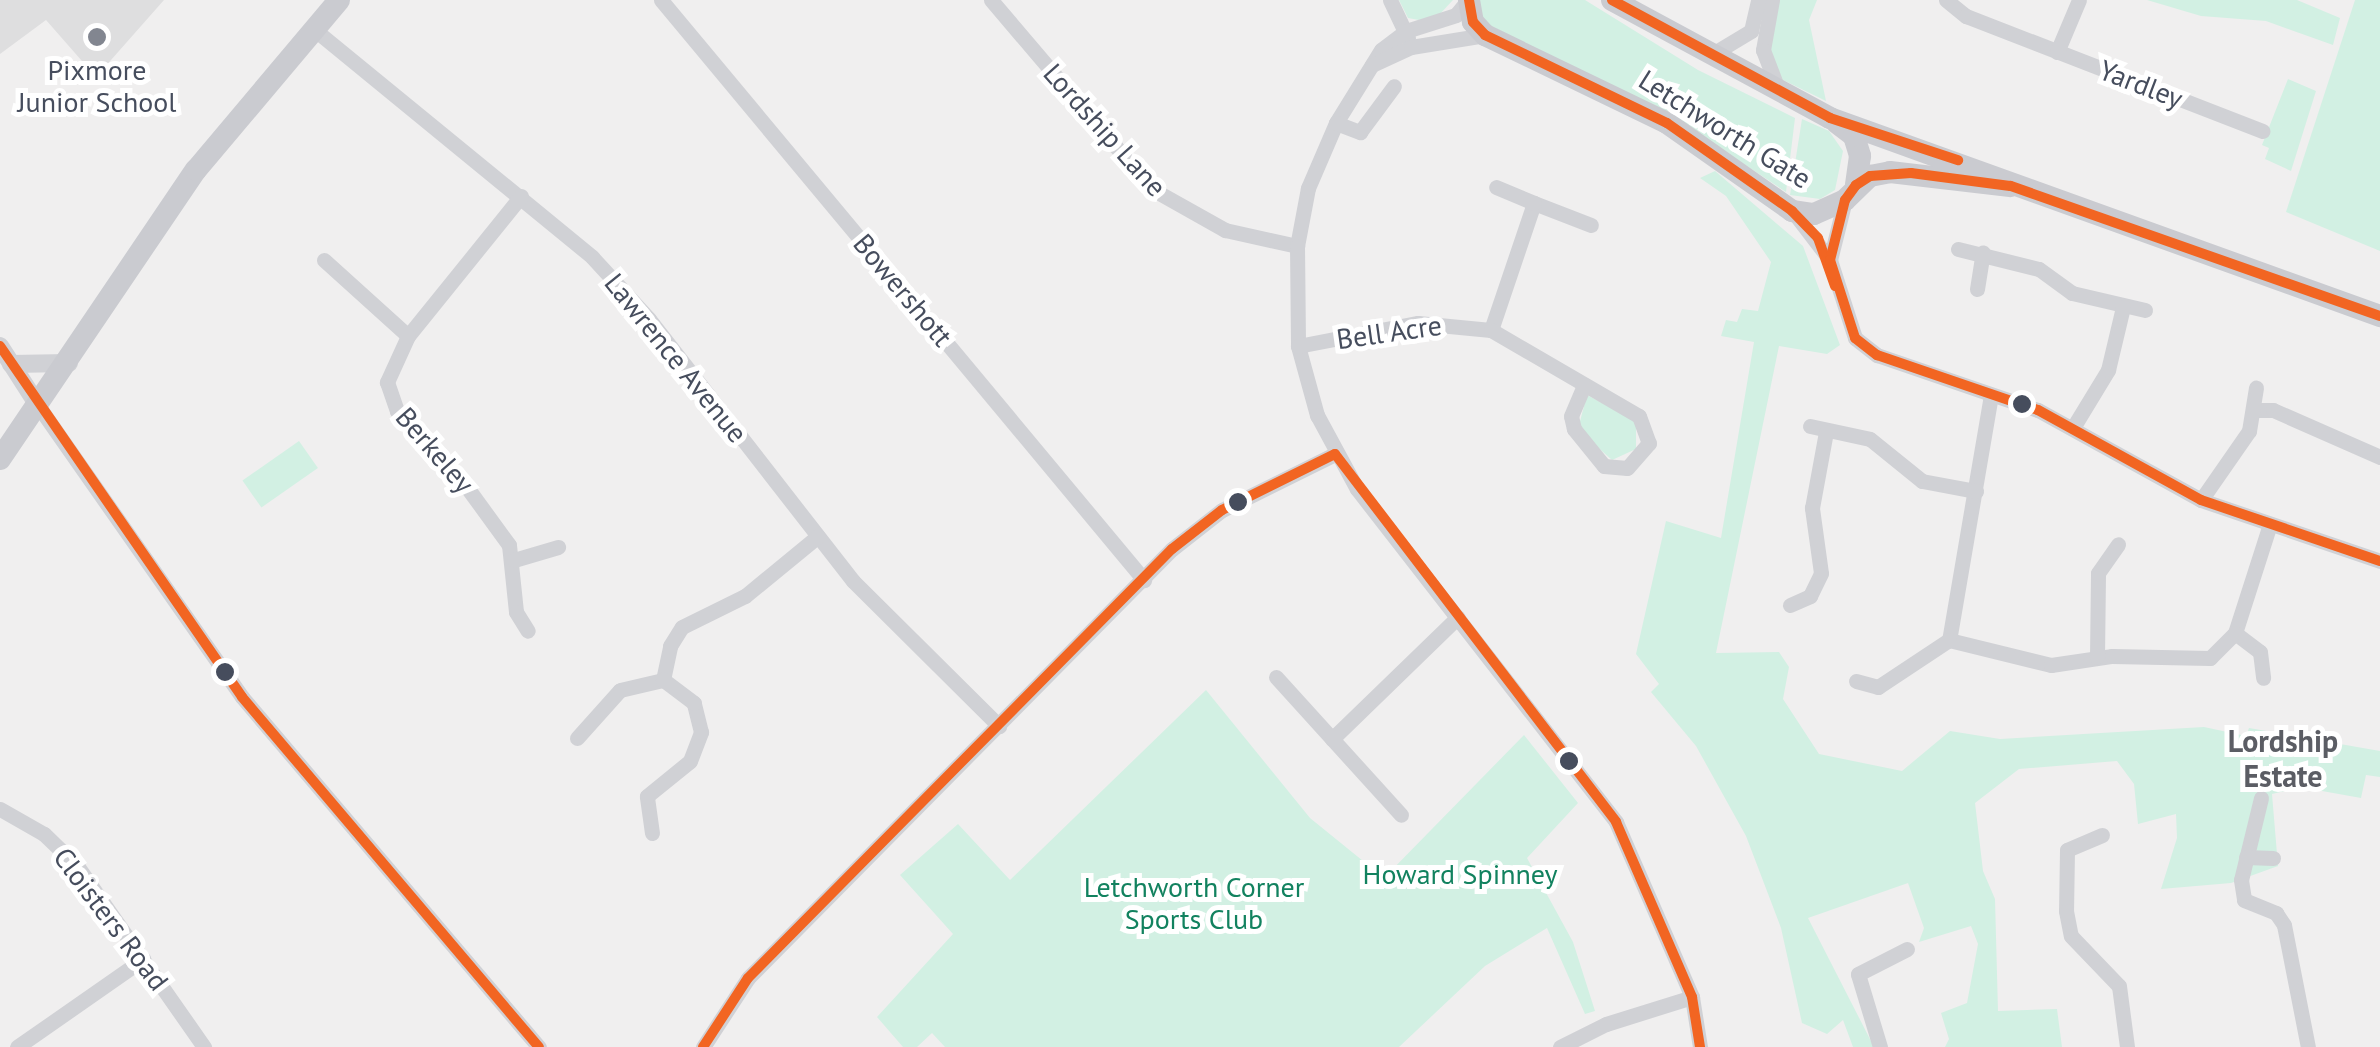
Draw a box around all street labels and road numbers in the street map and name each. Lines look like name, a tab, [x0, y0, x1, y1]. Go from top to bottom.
street label: Yardley	[2094, 53, 2188, 115]
street label: Lordship Lane	[1037, 57, 1173, 203]
street label: Letchworth Gate	[1633, 63, 1817, 195]
street label: Bowershott	[846, 227, 960, 353]
street label: Lawrence Avenue	[597, 266, 755, 450]
street label: Bell Acre	[1334, 308, 1444, 356]
street label: Berkeley	[389, 400, 481, 500]
street label: Cloisters Road	[46, 841, 176, 997]

